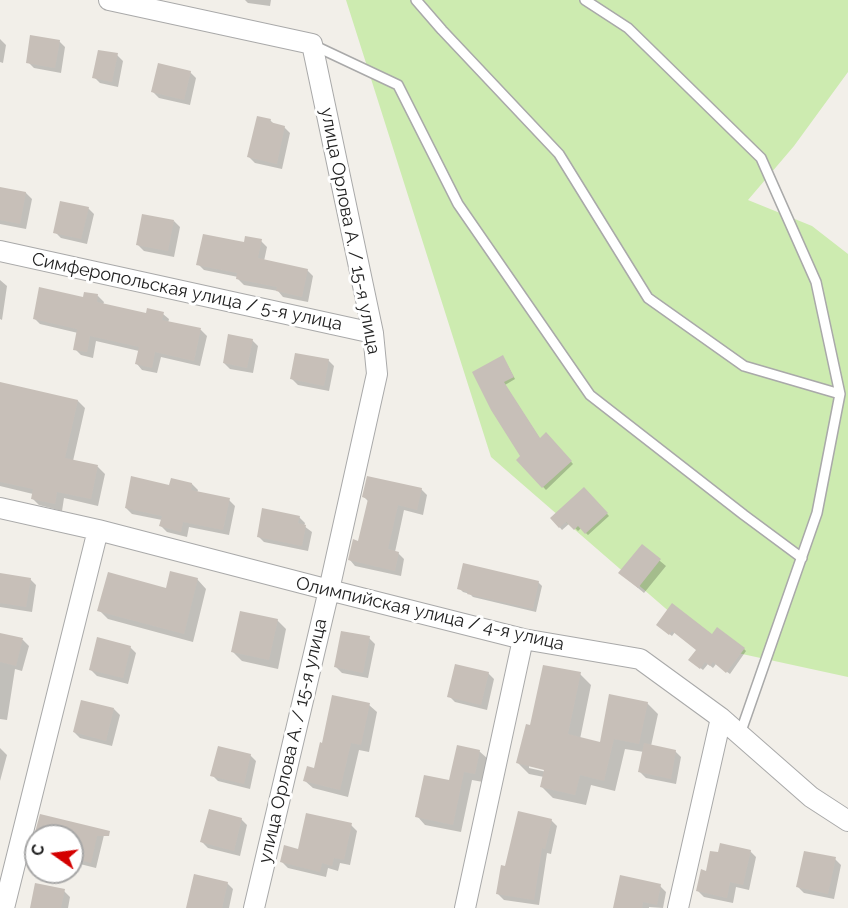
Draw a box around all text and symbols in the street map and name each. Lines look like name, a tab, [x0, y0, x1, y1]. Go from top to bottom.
street label: улица Орлова А. / 15-я улица	[315, 106, 385, 356]
street label: Симферопольская улица / 5-я улица	[30, 249, 344, 335]
street label: Олимпийская улица / 4-я улица	[294, 573, 566, 655]
street label: улица Орлова А. / 15-я улица	[254, 617, 332, 865]
north arrow	[24, 824, 84, 884]
text: С	[27, 842, 49, 858]

